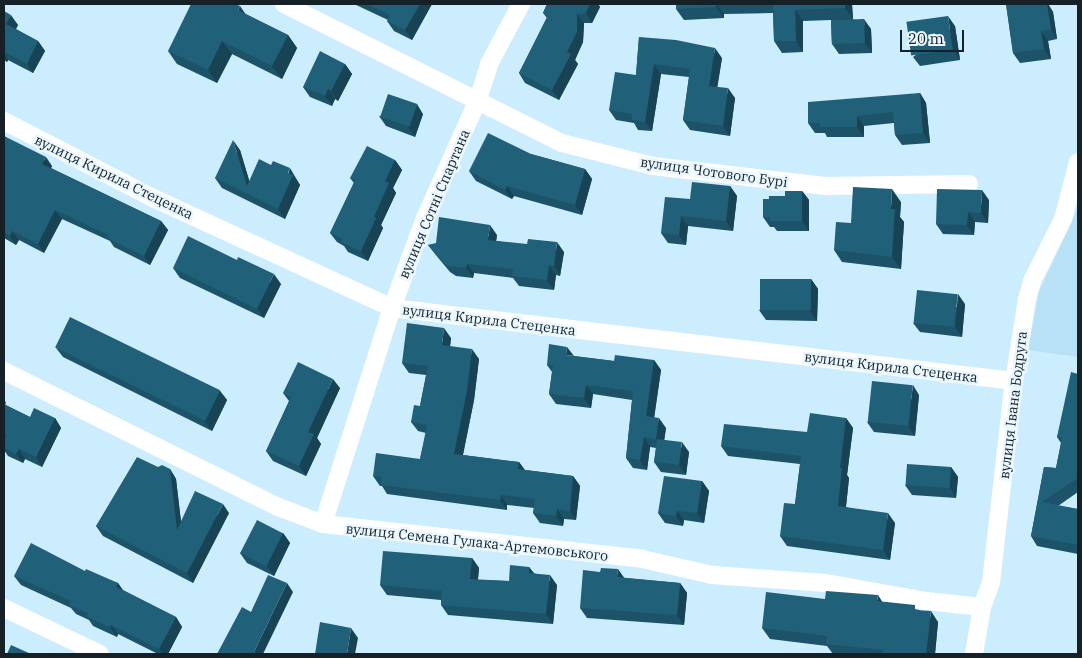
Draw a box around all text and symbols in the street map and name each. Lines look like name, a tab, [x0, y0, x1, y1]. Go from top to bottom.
scale bar	[902, 20, 966, 52]
text: 20 m	[908, 29, 944, 48]
street label: вулиця Сотні Спартана	[395, 127, 473, 281]
street label: вулиця Кирила Стеценка	[32, 131, 196, 223]
street label: вулиця Чотового Бурі	[639, 153, 789, 191]
street label: вулиця Кирила Стеценка	[401, 301, 577, 339]
street label: вулиця Івана Бодруга	[996, 330, 1030, 480]
street label: вулиця Кирила Стеценка	[803, 348, 979, 386]
street label: вулиця Семена Гулака-Артемовського	[345, 520, 609, 564]

